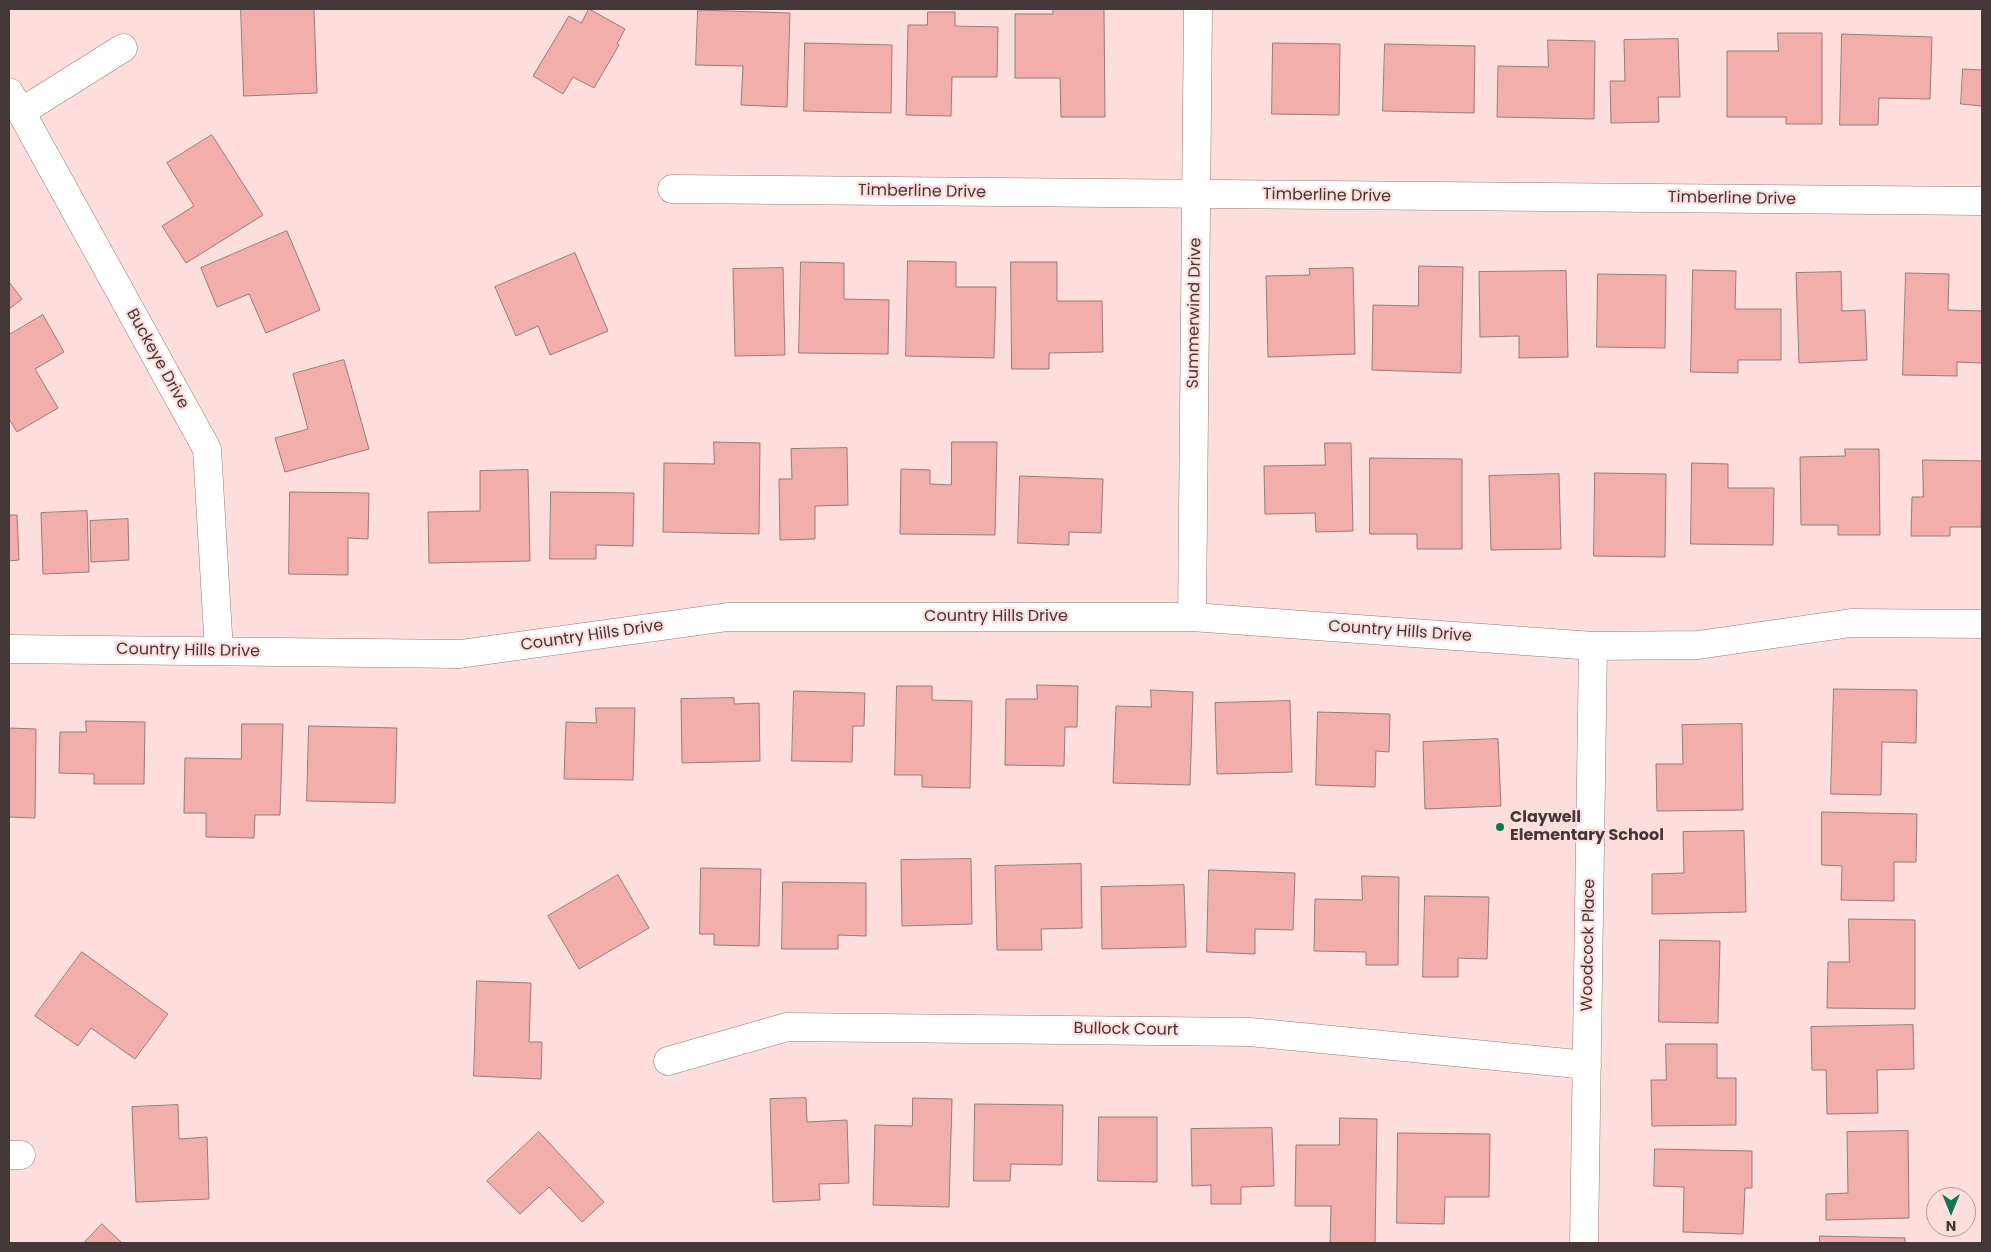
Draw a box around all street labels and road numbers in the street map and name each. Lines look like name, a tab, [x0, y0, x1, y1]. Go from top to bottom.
street label: Timberline Drive	[858, 181, 986, 203]
street label: Timberline Drive	[1263, 185, 1391, 207]
street label: Timberline Drive	[1668, 188, 1796, 210]
street label: Summerwind Drive	[1184, 237, 1206, 389]
street label: Buckeye Drive	[122, 306, 192, 412]
street label: Country Hills Drive	[924, 607, 1068, 627]
street label: Country Hills Drive	[519, 616, 665, 656]
street label: Country Hills Drive	[1328, 617, 1472, 647]
street label: Country Hills Drive	[116, 640, 260, 662]
street label: Woodcock Place	[1578, 878, 1600, 1012]
street label: Bullock Court	[1073, 1019, 1179, 1041]

